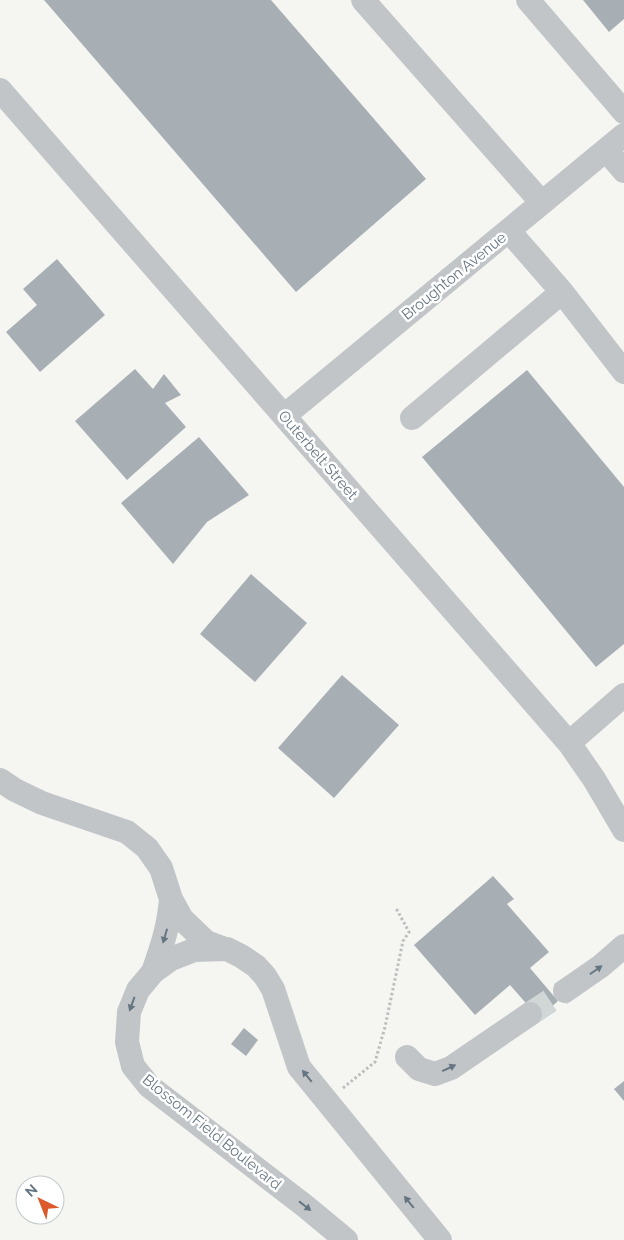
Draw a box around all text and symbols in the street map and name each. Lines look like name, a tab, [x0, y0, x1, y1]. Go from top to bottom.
street label: Broughton Avenue	[398, 228, 510, 324]
street label: Outerbelt Street	[275, 407, 361, 503]
one-way arrow	[161, 929, 169, 944]
one-way arrow	[589, 965, 602, 975]
one-way arrow	[128, 997, 135, 1012]
one-way arrow	[442, 1064, 456, 1072]
one-way arrow	[301, 1070, 312, 1083]
street label: Blossom Field Boulevard	[139, 1071, 285, 1193]
north arrow	[15, 1175, 65, 1225]
text: N	[22, 1181, 40, 1200]
one-way arrow	[404, 1196, 415, 1209]
one-way arrow	[298, 1200, 311, 1211]

